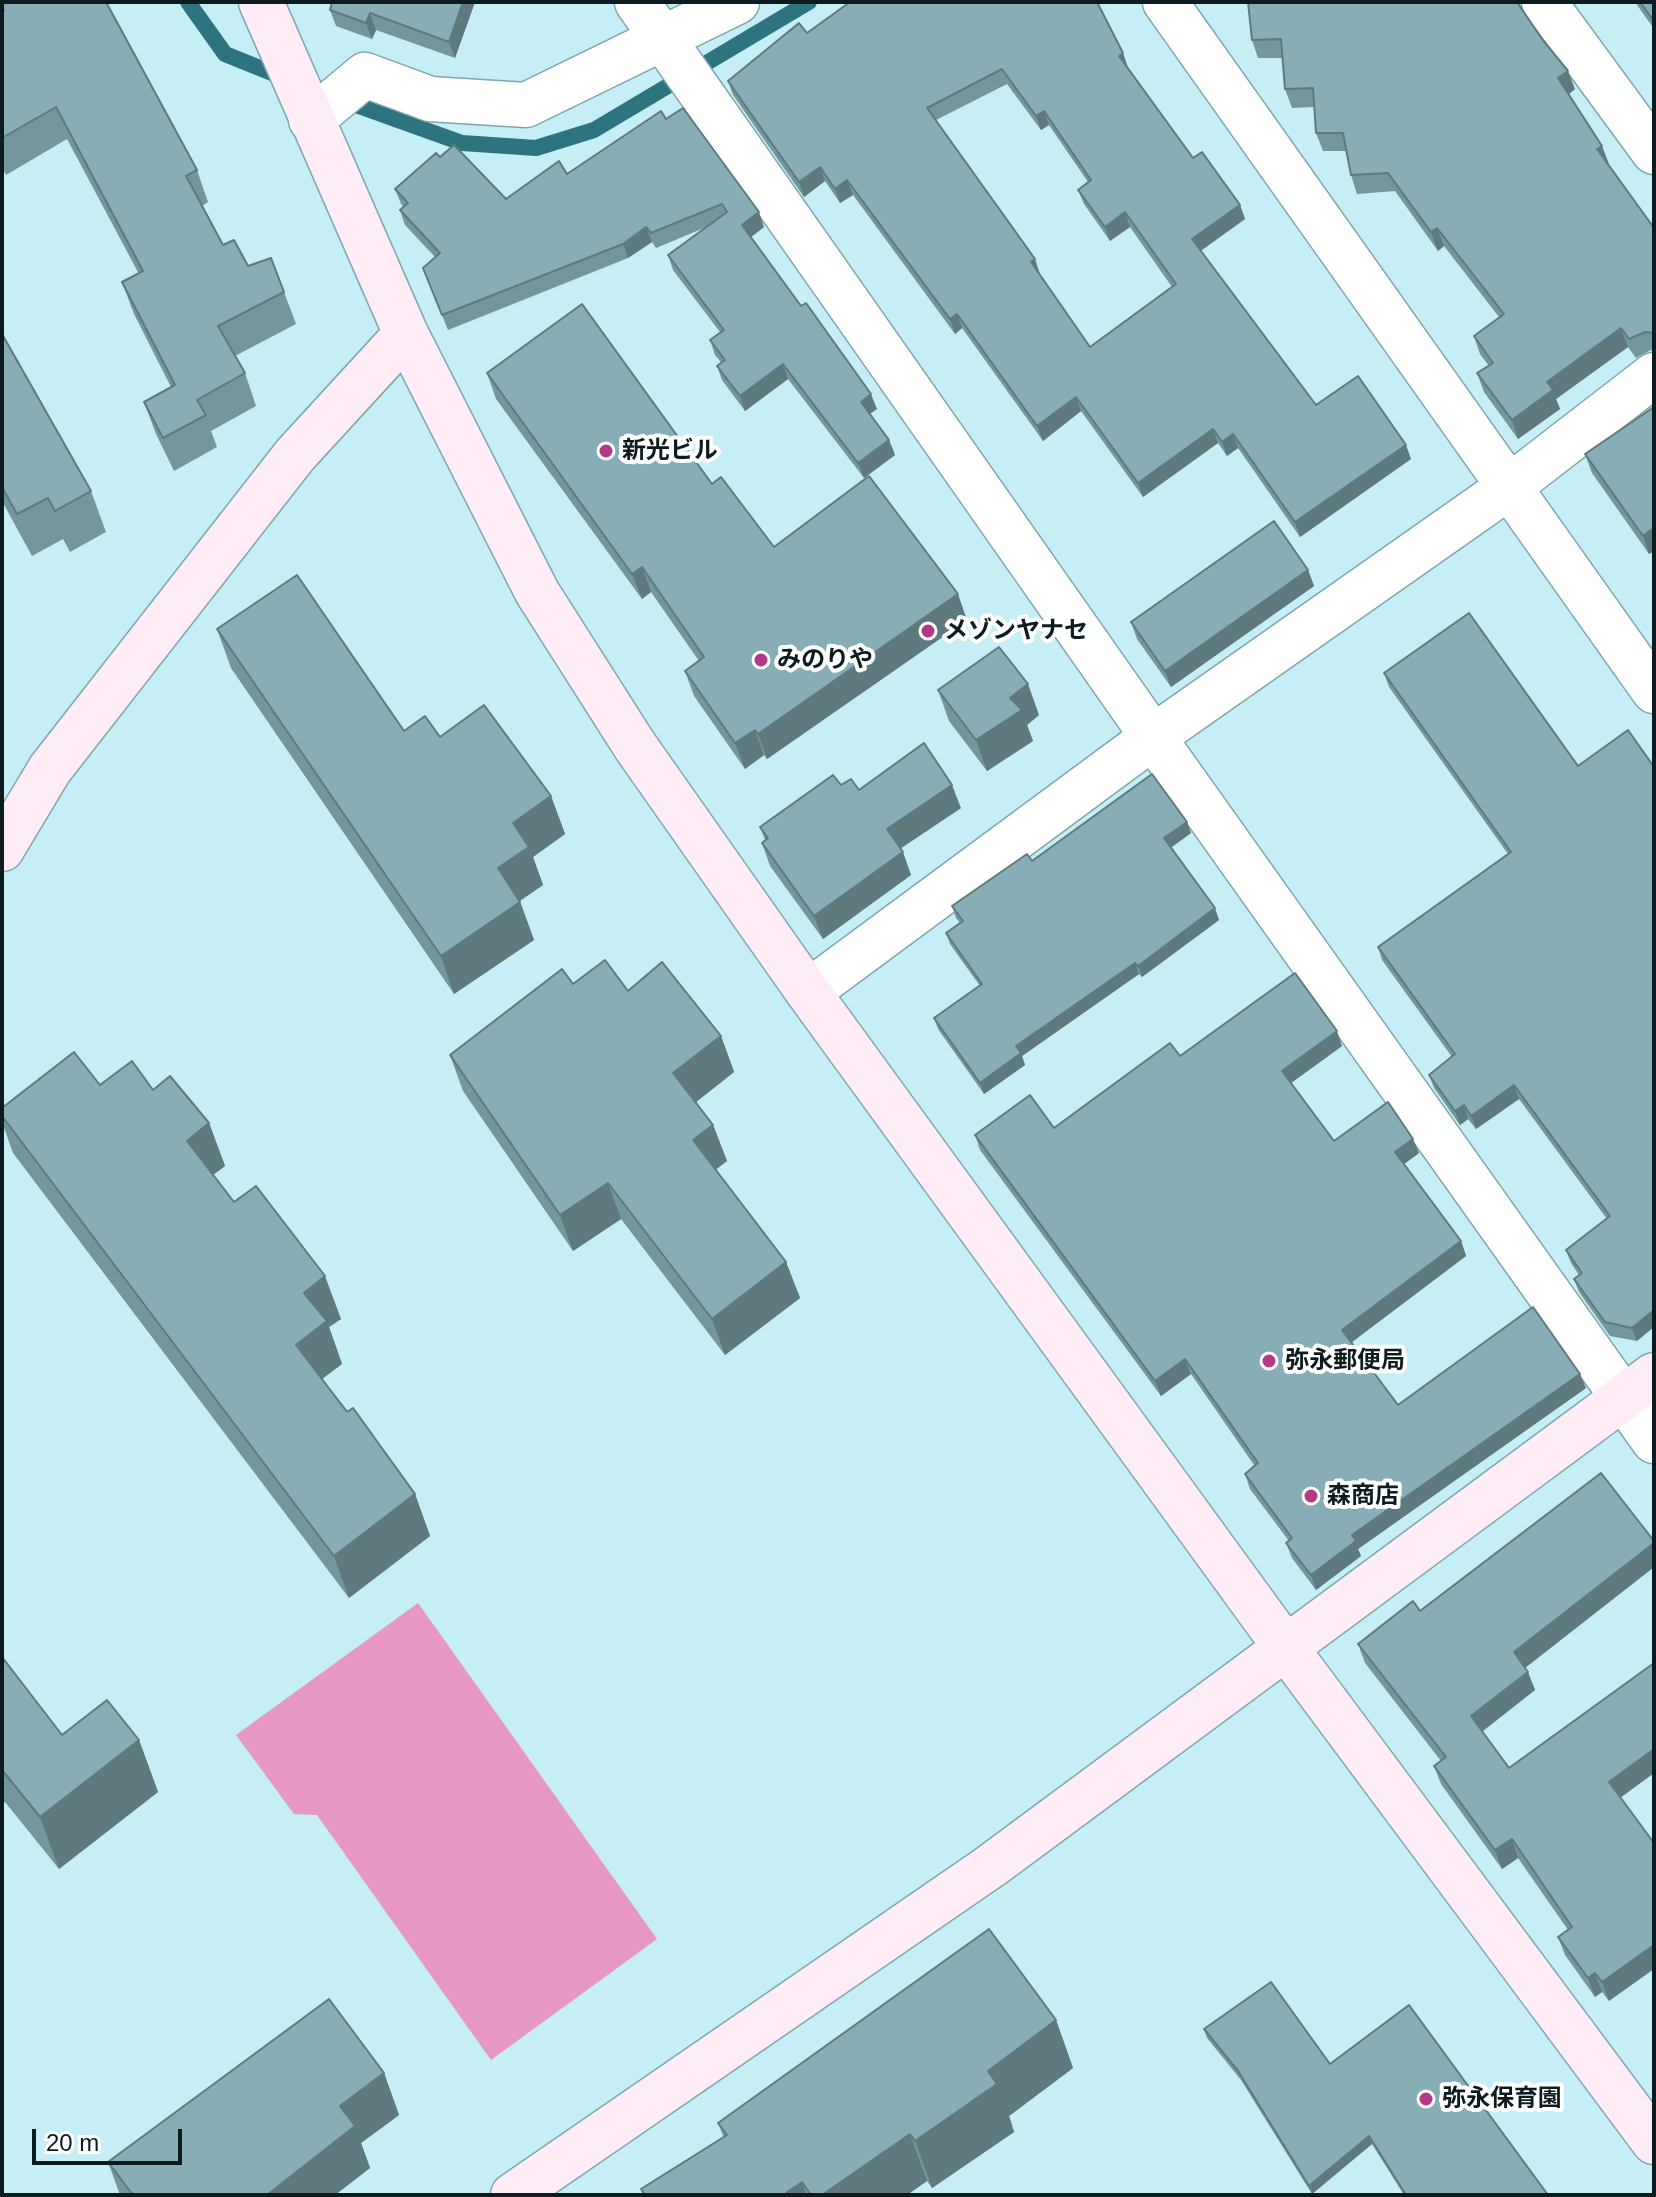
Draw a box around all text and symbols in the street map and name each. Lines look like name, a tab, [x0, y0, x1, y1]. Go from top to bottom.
place label: 新光ビル	[622, 437, 718, 465]
marker: 新光ビル	[597, 442, 615, 460]
place label: メゾンヤナセ	[944, 617, 1088, 645]
marker: メゾンヤナセ	[919, 622, 937, 640]
place label: みのりや	[777, 646, 873, 674]
marker: みのりや	[752, 651, 770, 669]
place label: 弥永郵便局	[1285, 1347, 1405, 1375]
marker: 弥永郵便局	[1260, 1352, 1278, 1370]
place label: 森商店	[1327, 1482, 1399, 1510]
marker: 森商店	[1302, 1487, 1320, 1505]
place label: 弥永保育園	[1442, 2085, 1562, 2113]
marker: 弥永保育園	[1417, 2090, 1435, 2108]
scale bar	[36, 2113, 186, 2163]
text: 20 m	[46, 2129, 99, 2156]

